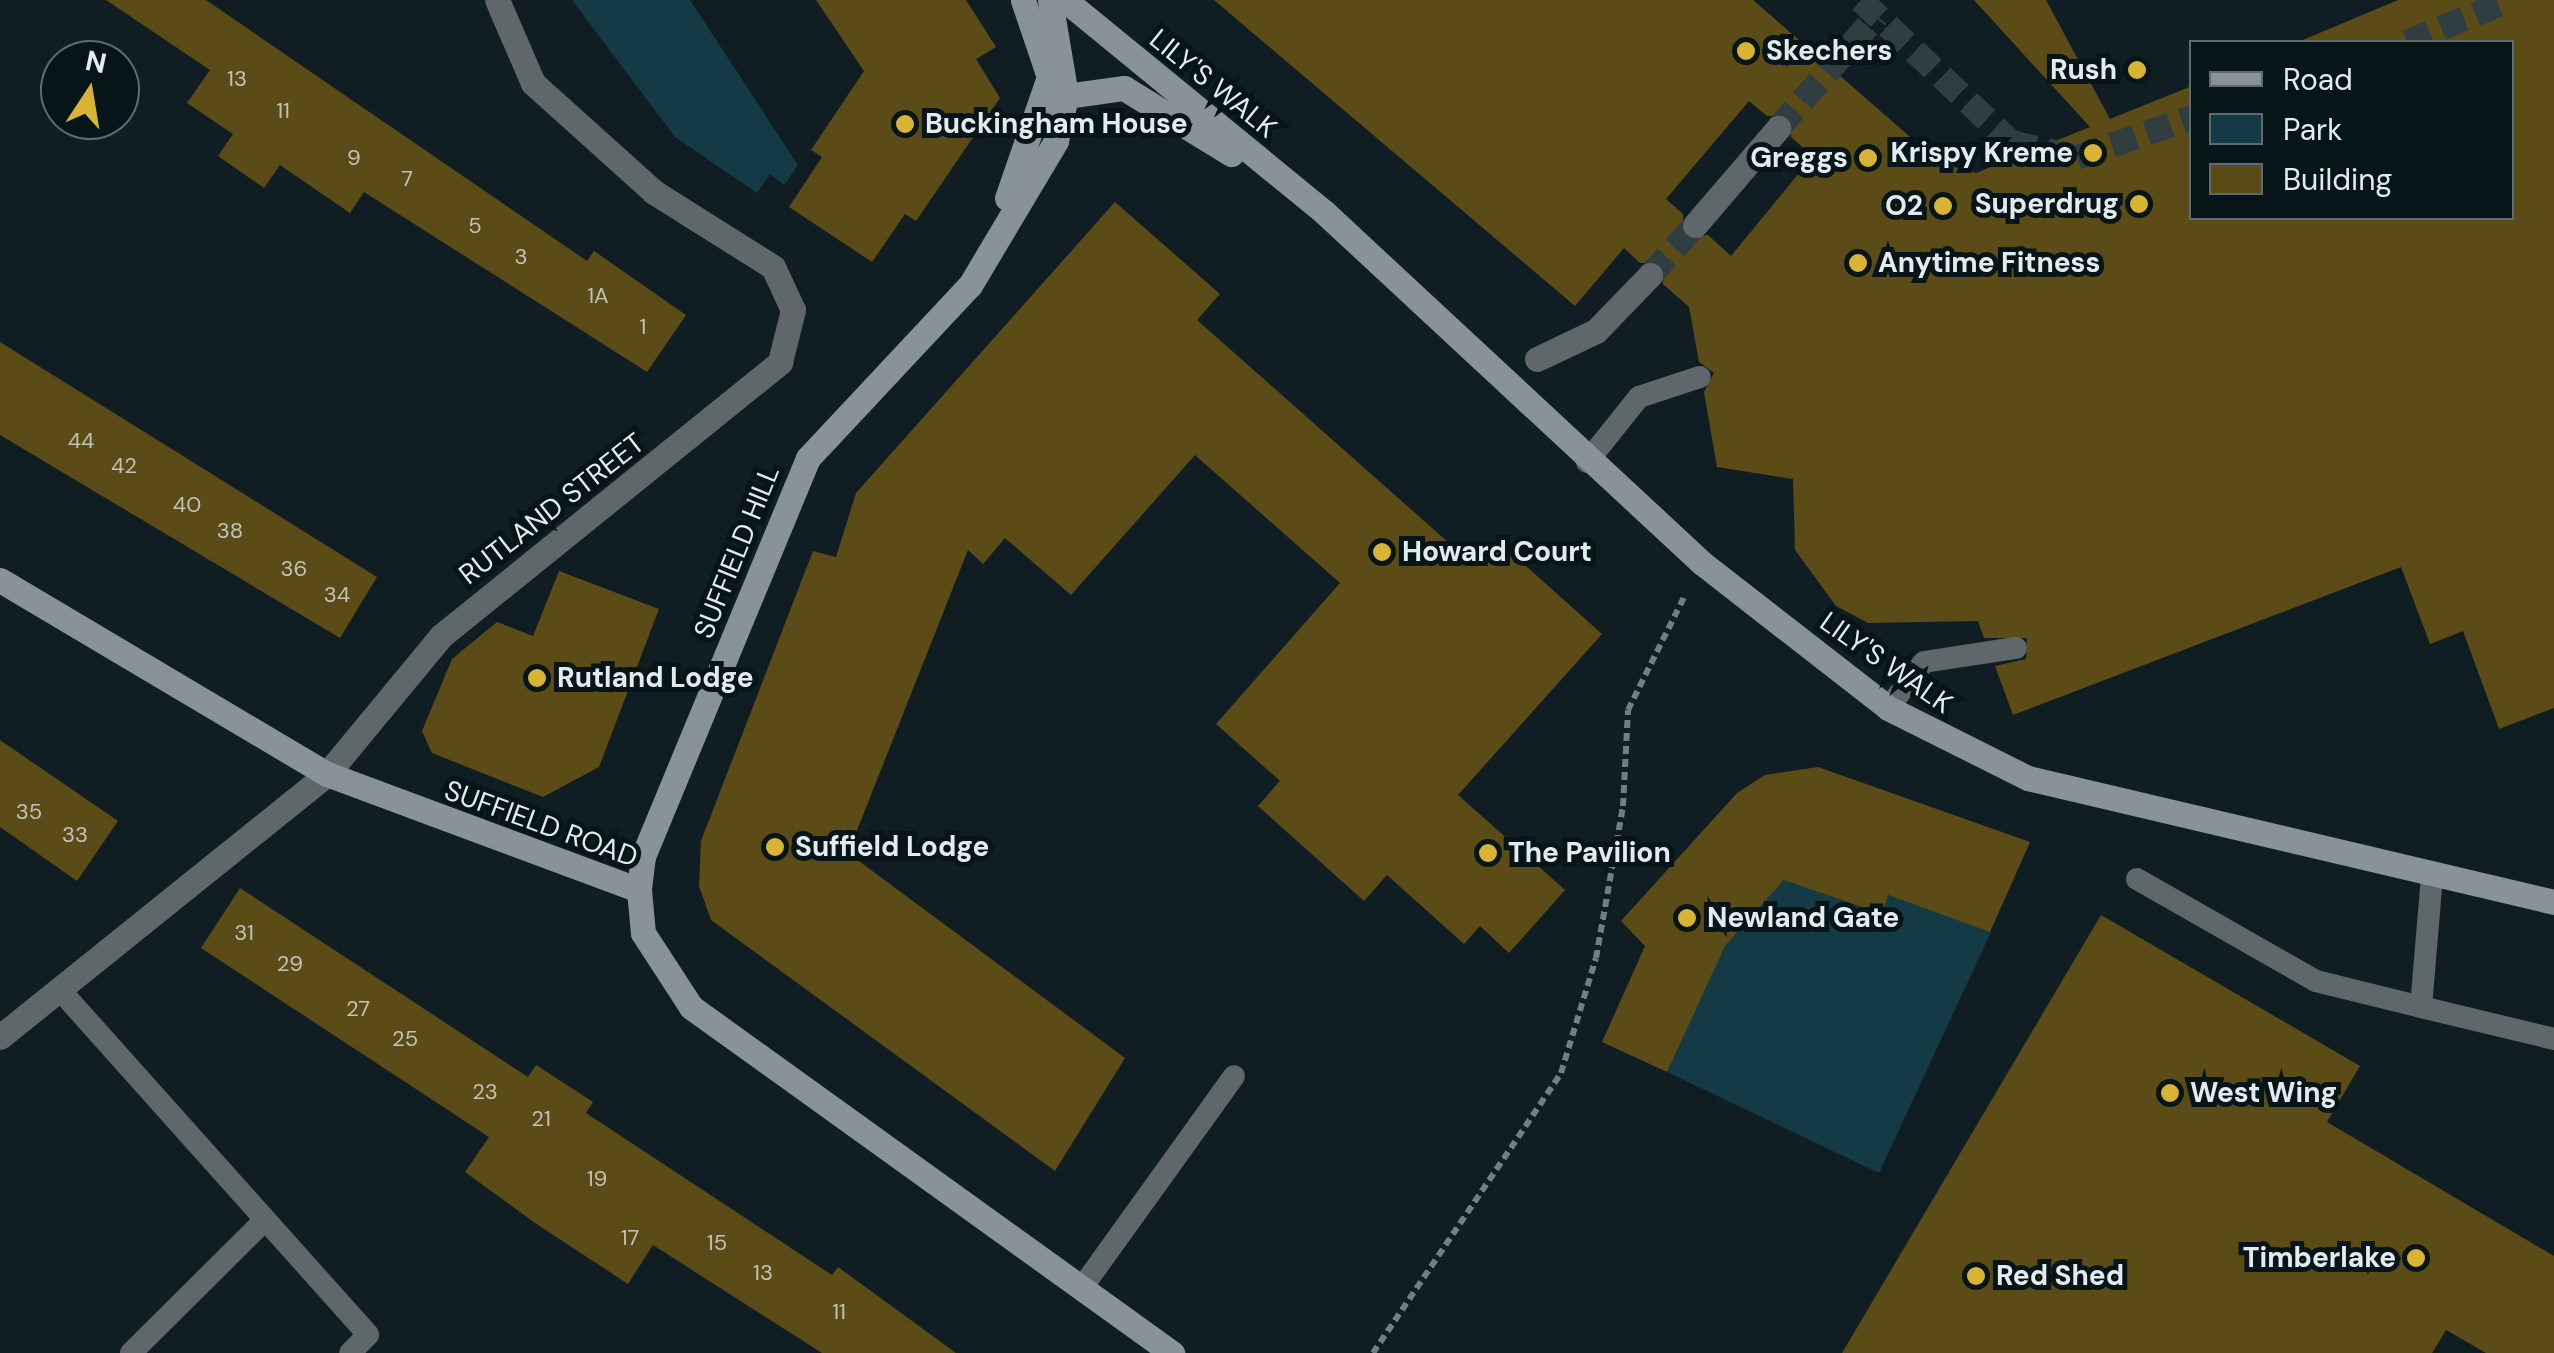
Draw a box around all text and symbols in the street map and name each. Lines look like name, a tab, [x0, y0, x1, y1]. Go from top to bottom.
street label: LILY'S WALK	[1143, 23, 1283, 145]
place label: Skechers	[1766, 34, 1892, 68]
north arrow	[40, 40, 140, 140]
marker: Skechers	[1735, 40, 1757, 62]
legend	[2189, 40, 2514, 220]
text: N	[82, 42, 110, 82]
place label: Rush	[2050, 53, 2117, 87]
marker: Rush	[2126, 59, 2148, 81]
text: Road	[2283, 60, 2353, 99]
house number: 13	[227, 66, 247, 92]
house number: 11	[276, 98, 290, 124]
place label: Buckingham House	[925, 107, 1188, 141]
text: Park	[2283, 110, 2342, 149]
marker: Buckingham House	[894, 113, 916, 135]
place label: Krispy Kreme	[1891, 136, 2073, 170]
place label: Greggs	[1750, 141, 1848, 175]
marker: Krispy Kreme	[2082, 142, 2104, 164]
house number: 9	[347, 145, 361, 171]
marker: Greggs	[1857, 147, 1879, 169]
text: Building	[2283, 160, 2392, 199]
house number: 7	[401, 166, 413, 192]
place label: Superdrug	[1975, 187, 2119, 221]
place label: O2	[1885, 189, 1923, 223]
marker: Superdrug	[2128, 193, 2150, 215]
marker: O2	[1932, 195, 1954, 217]
house number: 5	[468, 213, 482, 239]
house number: 3	[514, 244, 528, 270]
place label: Anytime Fitness	[1878, 246, 2100, 280]
marker: Anytime Fitness	[1847, 252, 1869, 274]
house number: 1A	[587, 283, 609, 309]
house number: 1	[640, 314, 646, 340]
street label: RUTLAND STREET	[453, 426, 651, 592]
house number: 44	[68, 428, 94, 454]
house number: 42	[111, 453, 137, 479]
street label: SUFFIELD HILL	[687, 461, 787, 643]
house number: 40	[173, 492, 201, 518]
house number: 38	[217, 518, 243, 544]
place label: Howard Court	[1402, 535, 1592, 569]
marker: Howard Court	[1371, 541, 1393, 563]
house number: 36	[281, 556, 307, 582]
house number: 34	[324, 582, 350, 608]
street label: LILY'S WALK	[1813, 605, 1959, 721]
place label: Rutland Lodge	[557, 661, 754, 695]
marker: Rutland Lodge	[526, 667, 548, 689]
street label: SUFFIELD ROAD	[440, 773, 642, 875]
house number: 35	[16, 799, 42, 825]
house number: 33	[62, 822, 88, 848]
place label: Suffield Lodge	[795, 830, 989, 864]
marker: Suffield Lodge	[764, 836, 786, 858]
place label: The Pavilion	[1508, 836, 1671, 870]
marker: The Pavilion	[1477, 842, 1499, 864]
place label: Newland Gate	[1707, 901, 1899, 935]
marker: Newland Gate	[1676, 907, 1698, 929]
house number: 31	[234, 920, 254, 946]
house number: 29	[277, 951, 303, 977]
house number: 27	[346, 996, 370, 1022]
house number: 25	[392, 1026, 418, 1052]
place label: West Wing	[2190, 1076, 2337, 1110]
house number: 23	[472, 1079, 498, 1105]
marker: West Wing	[2159, 1082, 2181, 1104]
house number: 21	[531, 1106, 551, 1132]
house number: 19	[587, 1166, 607, 1192]
house number: 17	[621, 1225, 639, 1251]
house number: 15	[707, 1230, 727, 1256]
place label: Timberlake	[2243, 1241, 2396, 1275]
marker: Timberlake	[2405, 1247, 2427, 1269]
place label: Red Shed	[1996, 1259, 2124, 1293]
house number: 13	[753, 1260, 773, 1286]
marker: Red Shed	[1965, 1265, 1987, 1287]
house number: 11	[832, 1299, 846, 1325]

